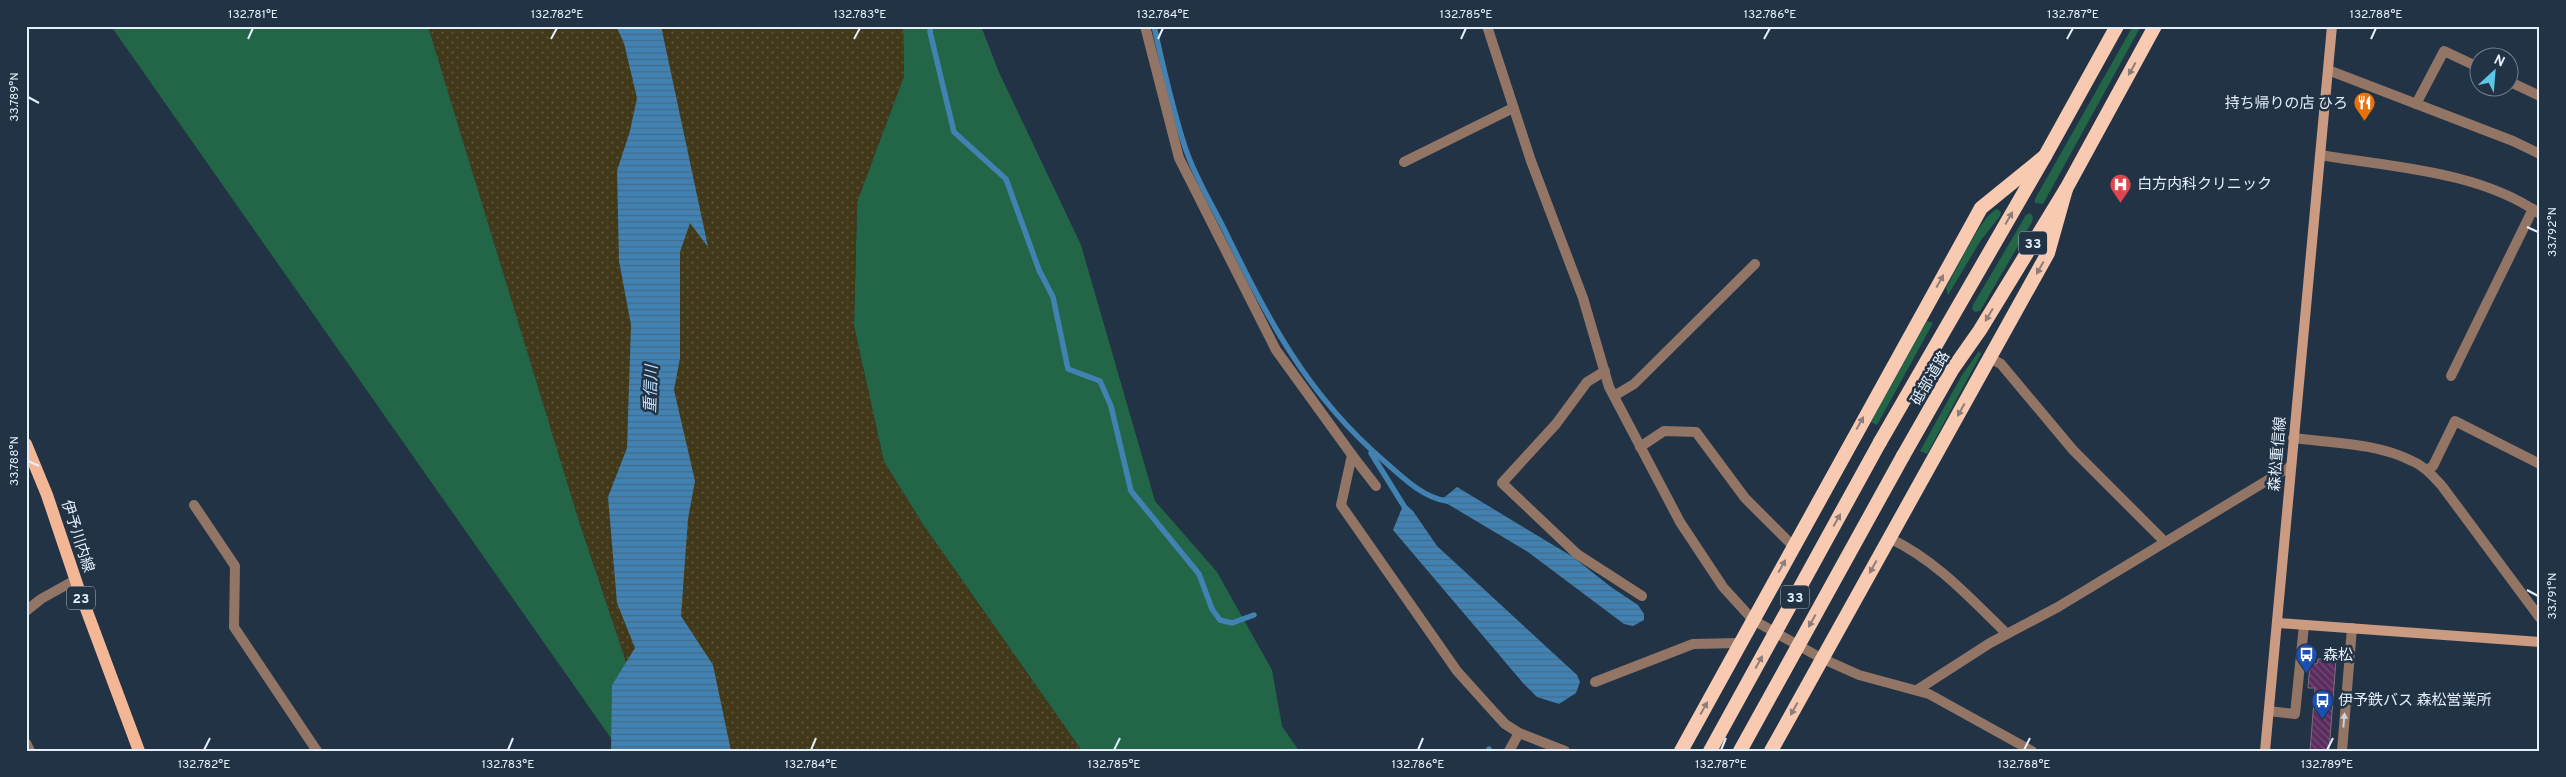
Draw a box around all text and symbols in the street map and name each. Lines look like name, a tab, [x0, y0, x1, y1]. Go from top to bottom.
text: 132.781°E	[228, 7, 278, 23]
text: 132.782°E	[531, 7, 583, 23]
text: 132.783°E	[834, 7, 886, 23]
text: 132.784°E	[1136, 7, 1190, 23]
text: 132.785°E	[1439, 7, 1493, 23]
text: 132.786°E	[1744, 7, 1796, 23]
text: 132.787°E	[2047, 7, 2099, 23]
text: 132.788°E	[2350, 7, 2402, 23]
north arrow	[2468, 48, 2518, 98]
text: N	[2491, 52, 2507, 72]
one-way arrow	[2128, 62, 2136, 76]
text: 33.789°N	[7, 72, 23, 122]
restaurant icon: 持ち帰りの店 ひろ	[2352, 91, 2376, 122]
place label: 持ち帰りの店 ひろ	[2224, 94, 2348, 114]
hospital icon: 白方内科クリニック	[2109, 172, 2133, 203]
place label: 白方内科クリニック	[2137, 176, 2272, 195]
text: 33.792°N	[2545, 207, 2561, 257]
one-way arrow	[2005, 211, 2013, 226]
road number: 33	[2019, 232, 2047, 254]
one-way arrow	[2036, 260, 2044, 275]
one-way arrow	[1936, 274, 1944, 289]
one-way arrow	[1984, 309, 1993, 322]
street label: 砥部道路	[1908, 348, 1955, 409]
water label: 重信川	[641, 363, 663, 413]
one-way arrow	[1957, 403, 1965, 417]
one-way arrow	[1856, 416, 1865, 430]
street label: 森松重信線	[2266, 416, 2291, 492]
text: 33.788°N	[7, 436, 23, 486]
street label: 伊予川内線	[56, 498, 97, 575]
one-way arrow	[1833, 512, 1841, 527]
one-way arrow	[1778, 559, 1787, 572]
one-way arrow	[1868, 560, 1877, 573]
text: 33.791°N	[2545, 572, 2561, 620]
road number: 23	[67, 586, 95, 610]
road number: 33	[1781, 586, 1809, 608]
one-way arrow	[1808, 614, 1816, 628]
bus stop icon: 森松	[2295, 643, 2319, 674]
place label: 森松	[2323, 647, 2353, 666]
one-way arrow	[1754, 655, 1763, 669]
bus stop icon: 伊予鉄バス 森松営業所	[2310, 688, 2334, 719]
place label: 伊予鉄バス 森松営業所	[2338, 692, 2492, 711]
one-way arrow	[1700, 701, 1708, 715]
one-way arrow	[1789, 702, 1798, 715]
one-way arrow	[2340, 712, 2348, 728]
text: 132.782°E	[178, 757, 230, 773]
text: 132.783°E	[482, 757, 534, 773]
text: 132.784°E	[784, 757, 838, 773]
text: 132.785°E	[1087, 757, 1141, 773]
text: 132.786°E	[1392, 757, 1444, 773]
text: 132.787°E	[1695, 757, 1747, 773]
text: 132.788°E	[1998, 757, 2050, 773]
text: 132.789°E	[2301, 757, 2353, 773]

